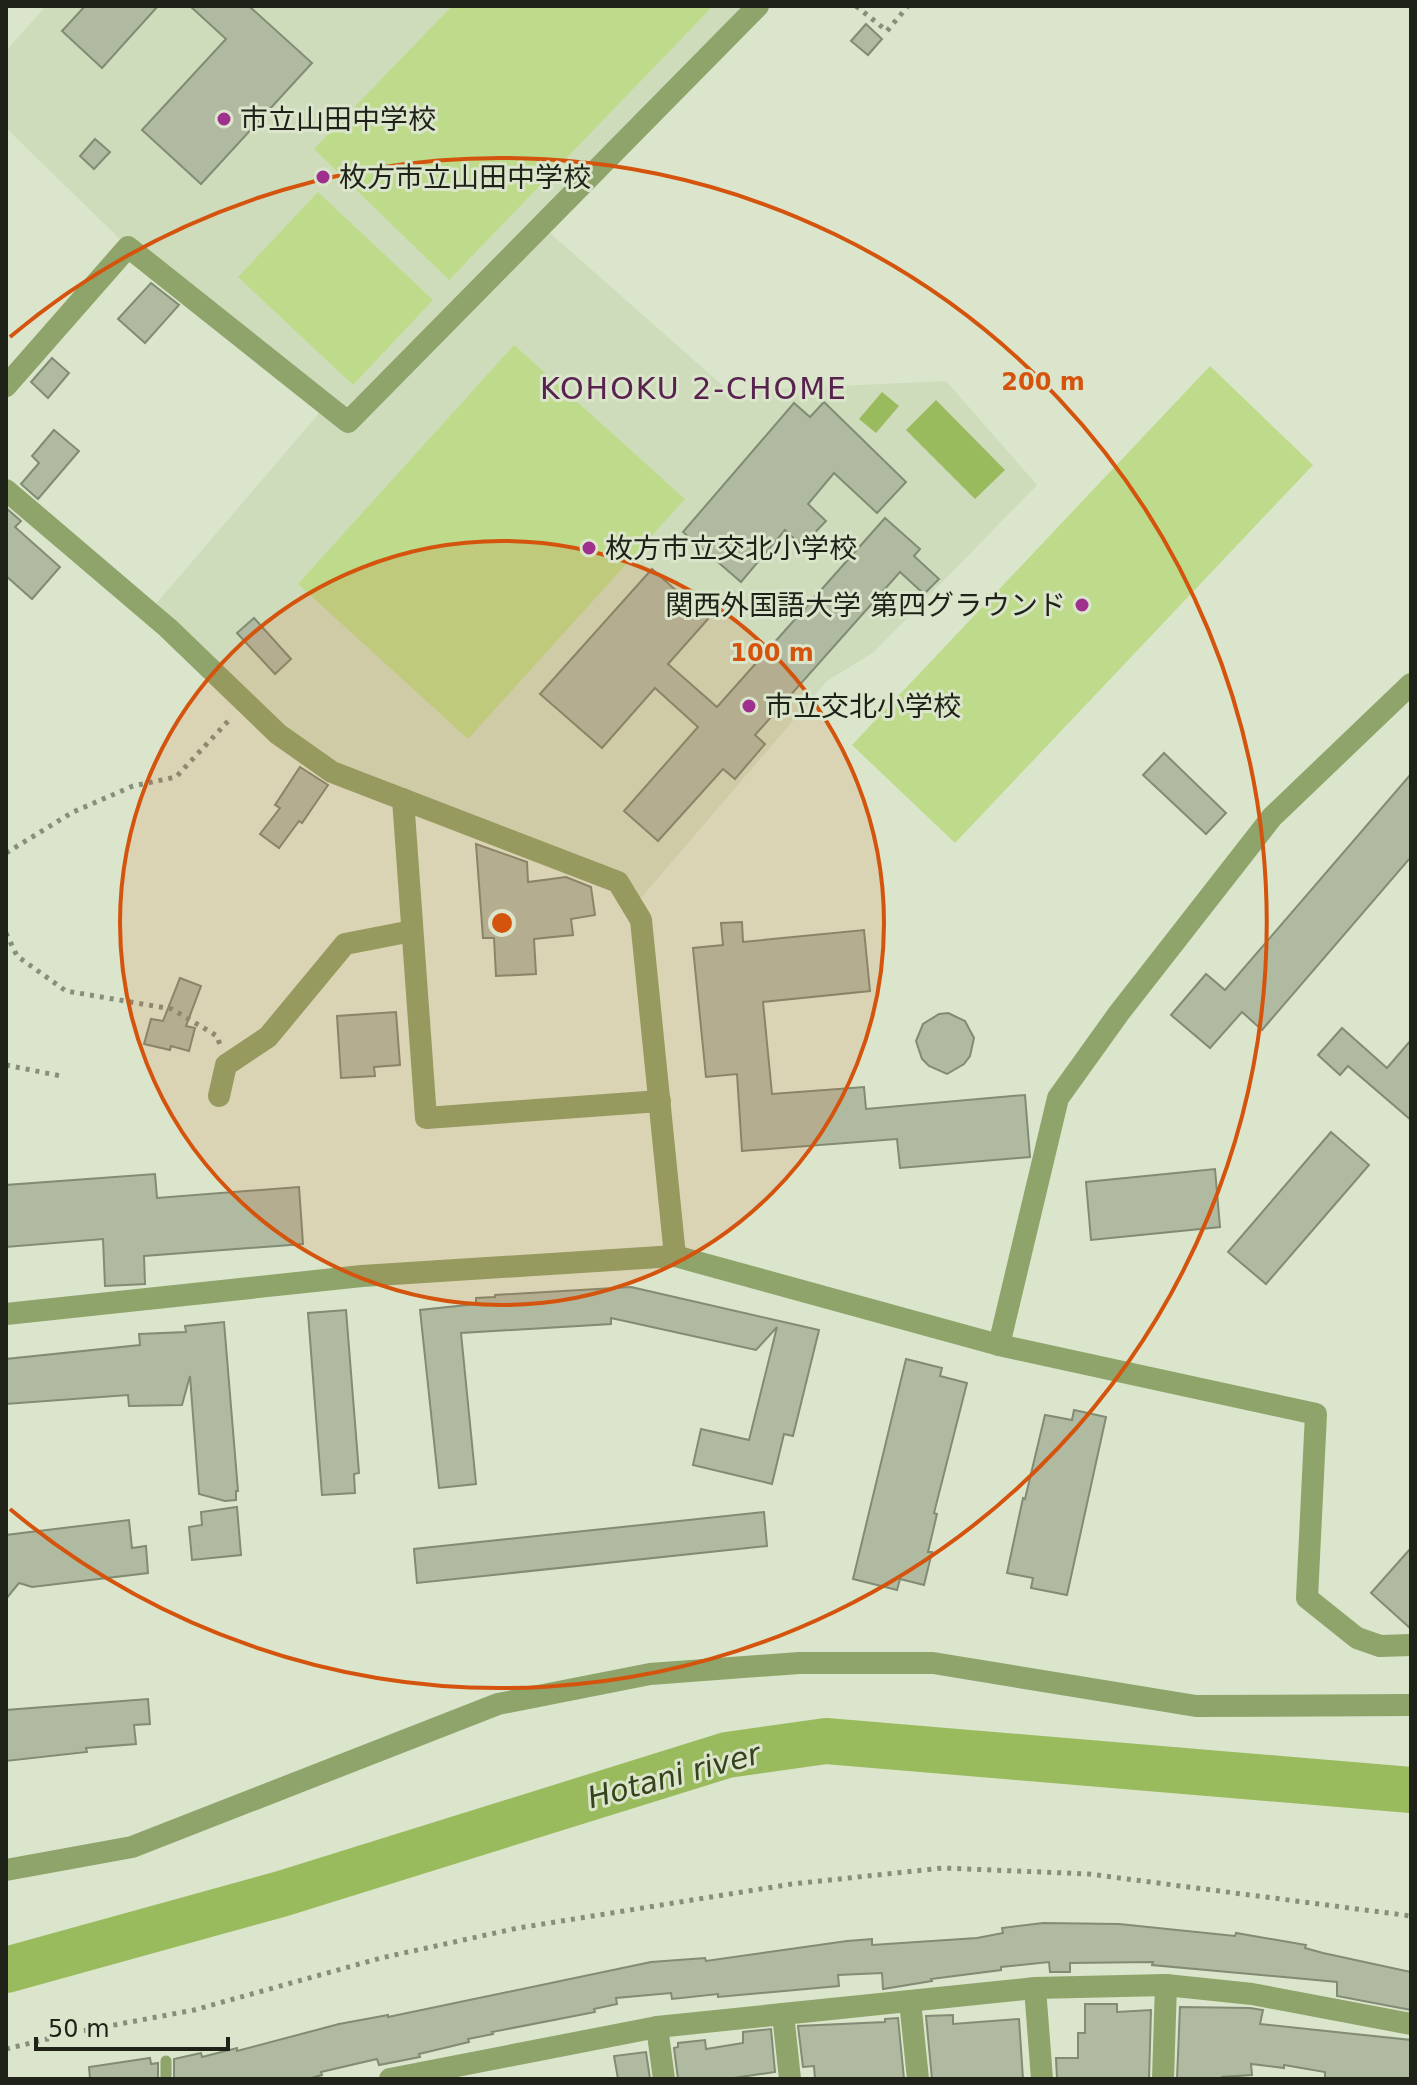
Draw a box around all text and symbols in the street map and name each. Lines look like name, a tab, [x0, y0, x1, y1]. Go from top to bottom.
place label: 市立山田中学校	[240, 103, 436, 136]
marker: 市立山田中学校	[215, 110, 233, 128]
place label: 枚方市立山田中学校	[339, 161, 591, 194]
marker: 枚方市立山田中学校	[314, 168, 332, 186]
text: 200 m	[1001, 368, 1085, 396]
district label: KOHOKU 2-CHOME	[540, 371, 848, 406]
place label: 枚方市立交北小学校	[605, 532, 857, 565]
marker: 枚方市立交北小学校	[580, 539, 598, 557]
place label: 関西外国語大学 第四グラウンド	[665, 589, 1066, 622]
marker: 関西外国語大学 第四グラウンド	[1073, 596, 1091, 614]
text: 100 m	[730, 639, 814, 667]
place label: 市立交北小学校	[765, 690, 961, 723]
marker: 市立交北小学校	[740, 697, 758, 715]
centre of rings	[488, 909, 516, 937]
water label: Hotani river	[584, 1735, 766, 1815]
scale bar	[36, 2001, 228, 2051]
text: 50 m	[48, 2015, 110, 2043]

